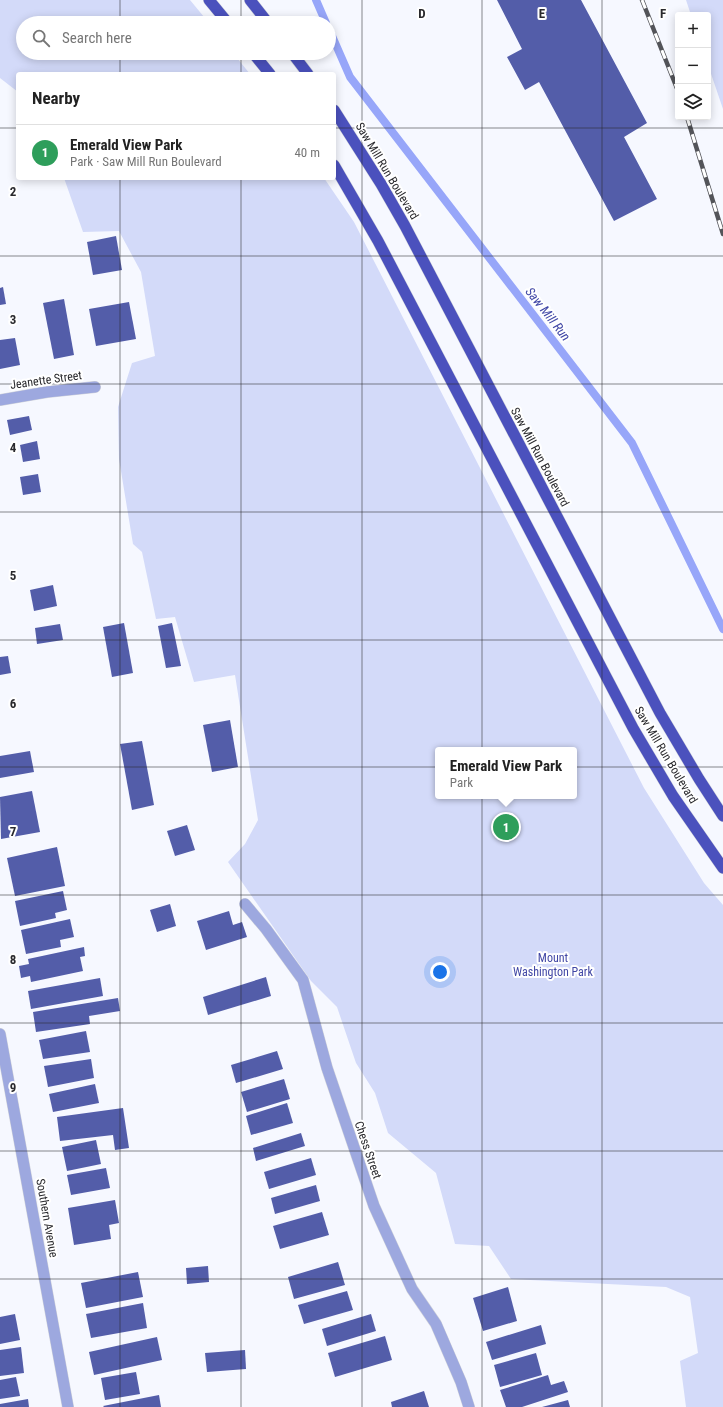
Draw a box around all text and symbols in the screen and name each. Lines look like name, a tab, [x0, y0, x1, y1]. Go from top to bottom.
text: D	[418, 6, 426, 21]
text: E	[539, 6, 546, 21]
text: F	[660, 6, 666, 21]
map controls	[675, 12, 711, 120]
button: +	[675, 12, 711, 48]
search box	[16, 16, 336, 60]
icon: search	[30, 27, 52, 49]
text: Search here	[62, 29, 132, 47]
button: −	[675, 48, 711, 84]
button: layers	[675, 84, 711, 120]
text: Nearby	[32, 88, 80, 108]
street label: Saw Mill Run Boulevard	[353, 120, 421, 222]
text: Emerald View Park	[70, 136, 182, 154]
text: 1	[42, 145, 48, 160]
text: 40 m	[294, 145, 320, 160]
text: Park · Saw Mill Run Boulevard	[70, 154, 222, 169]
text: 2	[10, 184, 17, 199]
water label: Saw Mill Run	[522, 284, 574, 344]
text: 3	[10, 312, 16, 327]
street label: Jeanette Street	[9, 368, 83, 392]
street label: Saw Mill Run Boulevard	[508, 405, 572, 509]
text: 4	[10, 440, 17, 455]
text: 5	[10, 568, 17, 583]
text: 6	[10, 696, 17, 711]
street label: Saw Mill Run Boulevard	[632, 704, 700, 806]
popup	[435, 747, 577, 799]
text: Emerald View Park	[450, 757, 562, 775]
text: Park	[450, 775, 473, 790]
pin: 1	[493, 812, 519, 842]
text: 7	[10, 824, 17, 839]
park label: Mount Washington Park	[513, 951, 594, 979]
text: 8	[10, 952, 16, 967]
your location	[430, 962, 450, 982]
text: 9	[10, 1080, 16, 1095]
street label: Chess Street	[352, 1119, 385, 1181]
street label: Southern Avenue	[33, 1177, 61, 1259]

